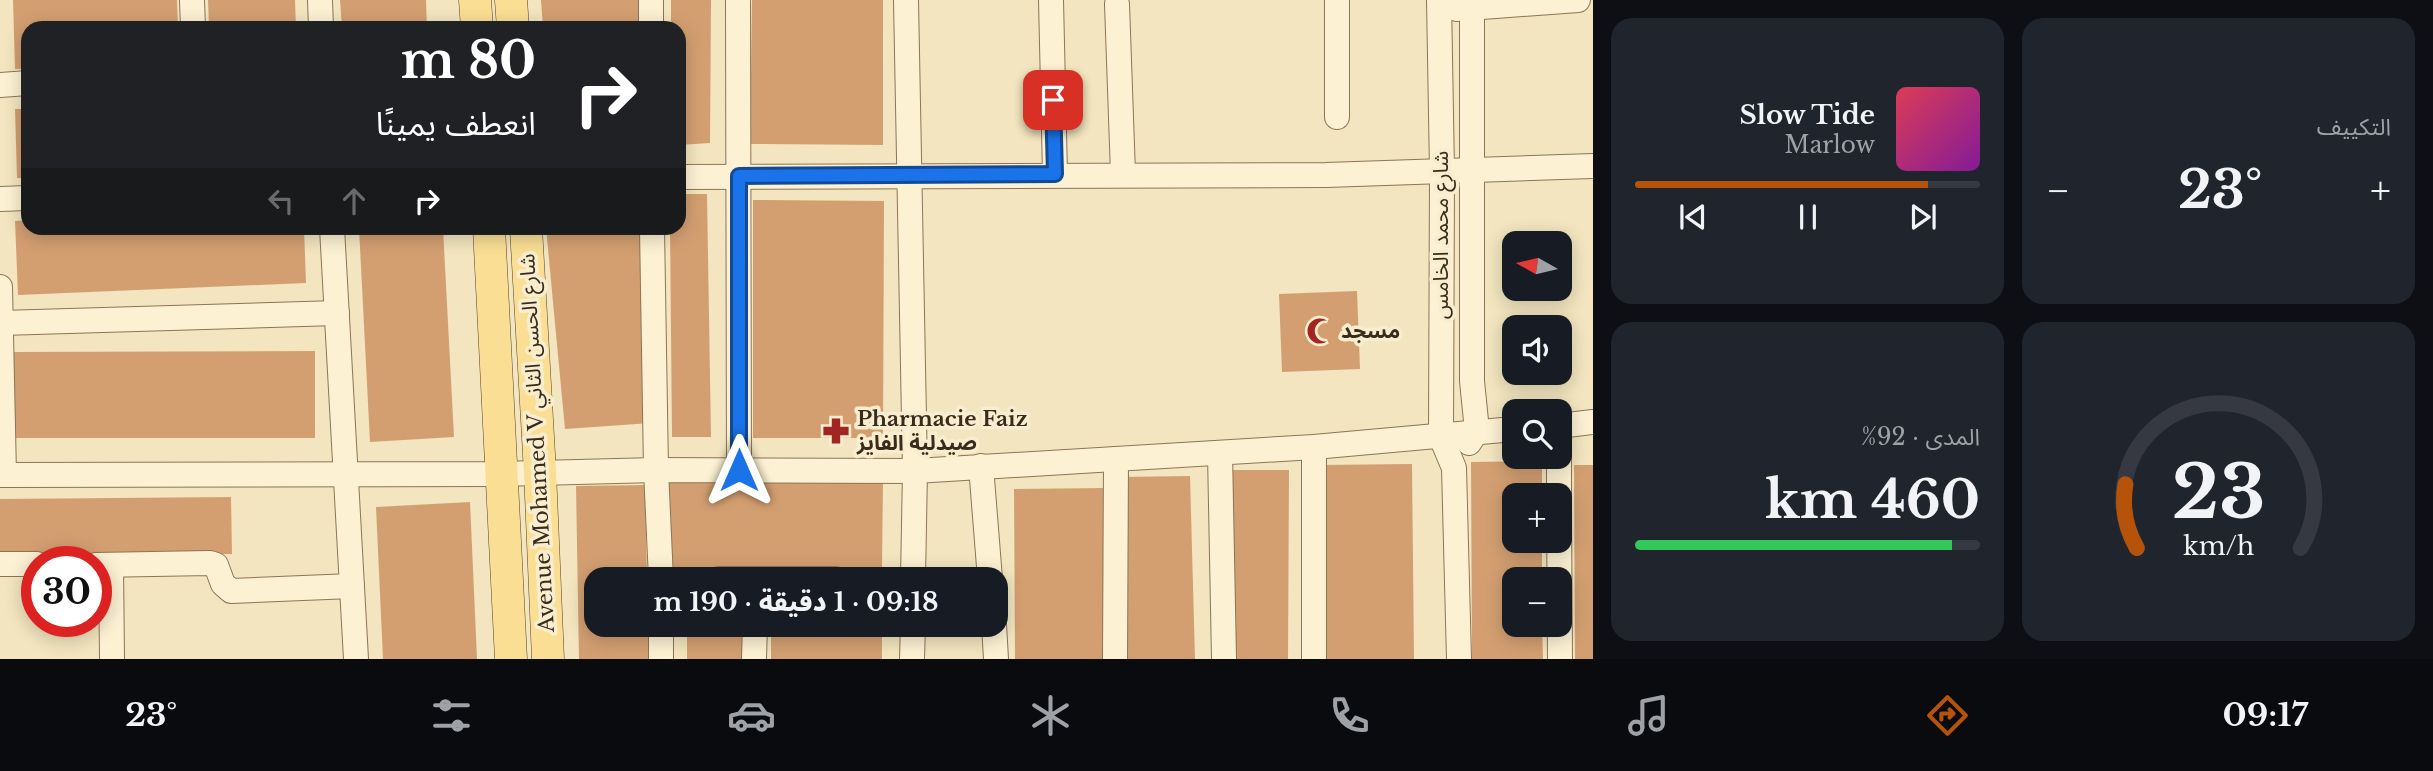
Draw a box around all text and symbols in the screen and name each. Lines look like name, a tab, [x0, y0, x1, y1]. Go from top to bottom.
text: 80 m	[401, 30, 536, 91]
icon: right	[560, 49, 651, 140]
pin	[1023, 70, 1083, 130]
icon: arrive	[1034, 81, 1072, 119]
text: Slow Tide	[1740, 99, 1875, 131]
text: انعطف يمينًا	[376, 104, 536, 144]
text: التكييف	[2317, 113, 2391, 141]
text: Marlow	[1785, 131, 1875, 159]
street label: شارع محمد الخامس	[1428, 151, 1456, 319]
text: 23°	[2178, 158, 2262, 222]
text: −	[2046, 167, 2070, 214]
text: +	[2370, 167, 2391, 214]
icon: left	[262, 182, 300, 220]
icon: ahead	[335, 182, 373, 220]
icon: right	[408, 182, 446, 220]
icon: previous	[1674, 198, 1712, 236]
icon: pause	[1789, 198, 1827, 236]
icon: next	[1904, 198, 1942, 236]
north arrow	[1502, 231, 1572, 301]
map controls	[1502, 231, 1572, 637]
street label: Avenue Mohamed V شارع الحسن الثاني	[514, 253, 563, 634]
button: sound	[1502, 315, 1572, 385]
mosque icon: مسجد	[1305, 316, 1335, 346]
place label: مسجد	[1341, 318, 1400, 344]
button: search	[1502, 399, 1572, 469]
place label: Pharmacie Faiz صيدلية الفايز	[856, 406, 1028, 456]
pharmacy icon: Pharmacie Faiz صيدلية الفايز	[821, 416, 851, 446]
text: المدى · 92%	[1861, 423, 1980, 451]
position arrow	[702, 433, 776, 507]
text: 23	[2172, 447, 2265, 538]
text: 460 km	[1765, 468, 1980, 532]
button: +	[1502, 483, 1572, 553]
text: km/h	[2183, 530, 2254, 561]
speed limit sign: 30	[21, 546, 112, 637]
button: −	[1502, 567, 1572, 637]
text: 09:18 · 1 دقيقة · 190 m	[653, 586, 939, 618]
icon: filters	[427, 691, 476, 740]
icon: car	[727, 691, 776, 740]
icon: climate	[1026, 691, 1075, 740]
icon: phone	[1325, 691, 1374, 740]
icon: music	[1624, 691, 1673, 740]
icon: directions	[1923, 691, 1972, 740]
text: 23°	[125, 695, 177, 735]
text: 09:17	[2223, 695, 2308, 735]

